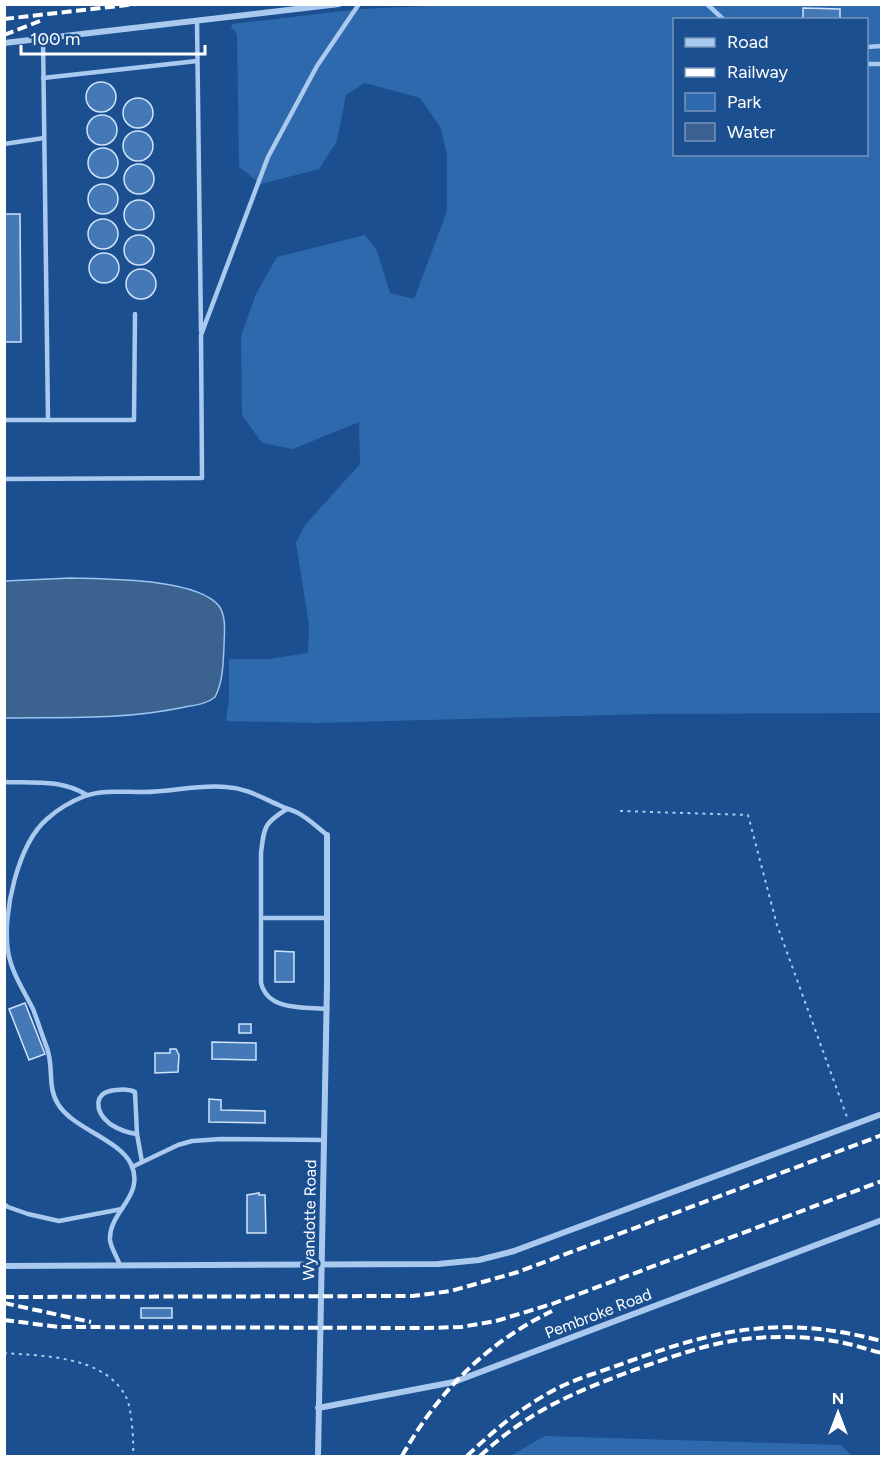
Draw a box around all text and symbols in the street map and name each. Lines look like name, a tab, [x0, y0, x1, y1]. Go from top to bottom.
scale bar	[21, 18, 206, 56]
legend	[673, 18, 868, 156]
text: 100 m	[30, 28, 80, 50]
text: Road	[727, 31, 768, 53]
text: Railway	[727, 61, 789, 83]
text: Park	[727, 91, 762, 113]
text: Water	[727, 121, 775, 143]
street label: Wyandotte Road	[299, 1159, 320, 1281]
street label: Pembroke Road	[542, 1284, 654, 1343]
north arrow	[808, 1383, 868, 1443]
text: N	[832, 1389, 844, 1408]

